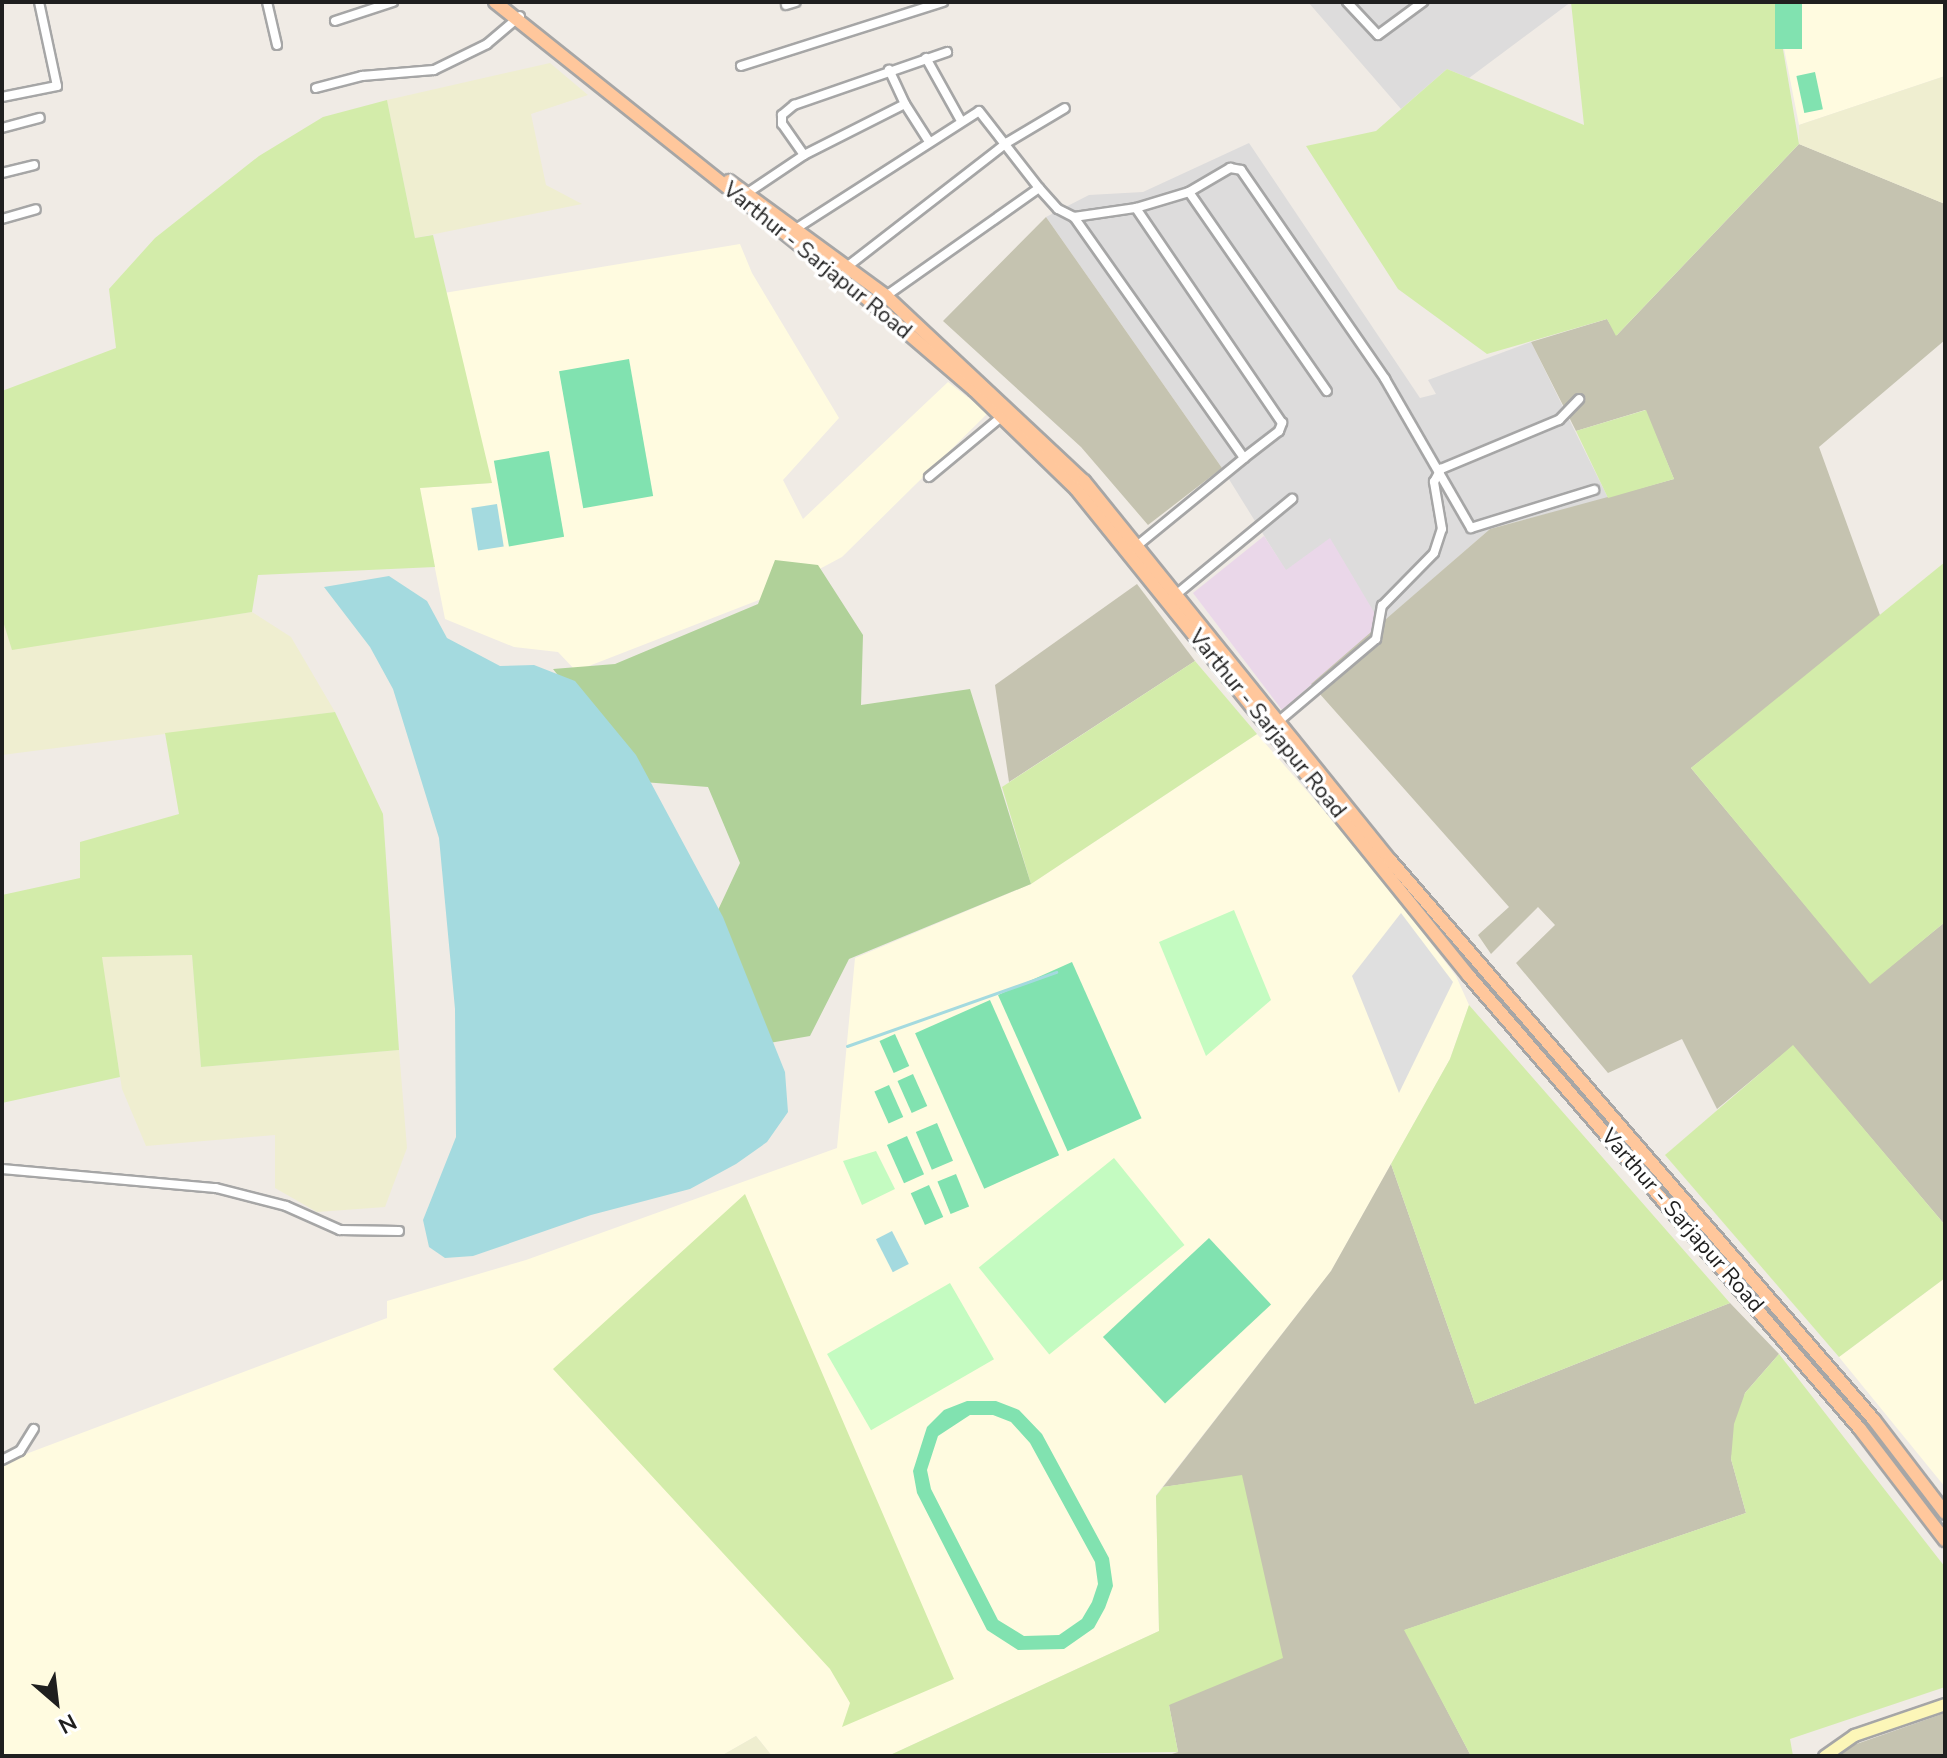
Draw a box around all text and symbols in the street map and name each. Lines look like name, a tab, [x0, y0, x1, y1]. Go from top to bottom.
street label: Varthur - Sarjapur Road	[717, 177, 917, 345]
street label: Varthur - Sarjapur Road	[1183, 624, 1351, 824]
street label: Varthur - Sarjapur Road	[1595, 1124, 1769, 1318]
north arrow	[16, 1662, 96, 1742]
text: N	[53, 1706, 82, 1740]

